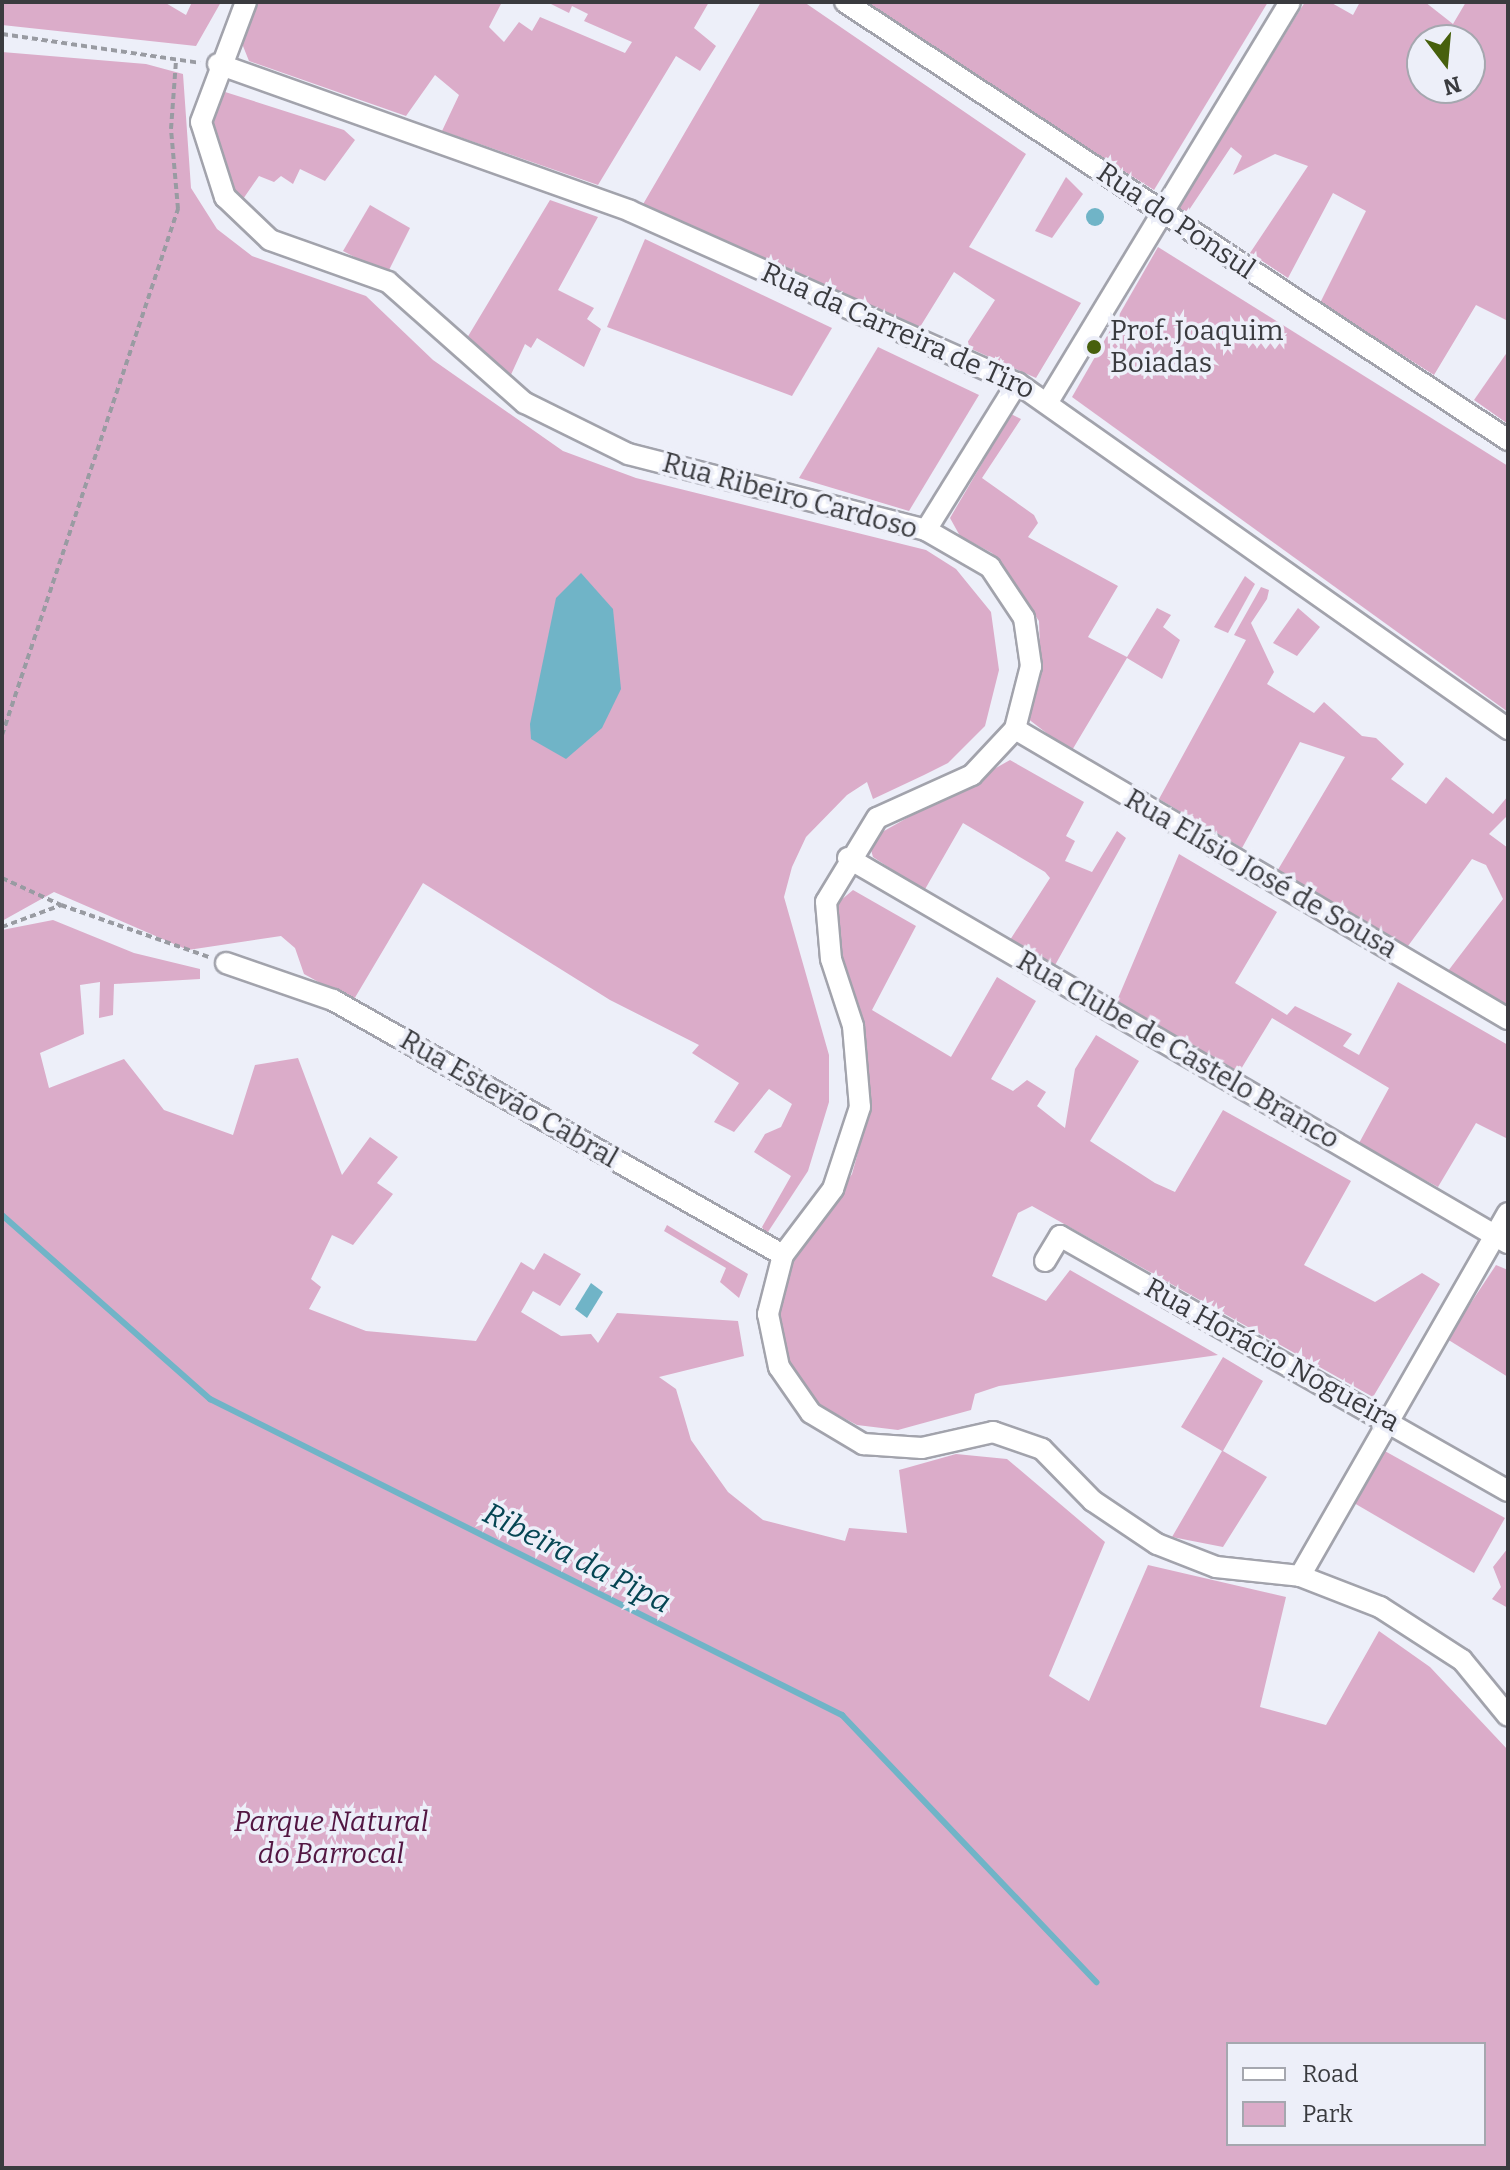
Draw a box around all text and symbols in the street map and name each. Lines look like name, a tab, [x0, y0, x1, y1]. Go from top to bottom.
north arrow	[1406, 24, 1486, 104]
text: N	[1440, 70, 1464, 101]
street label: Rua do Ponsul	[1091, 156, 1261, 286]
street label: Rua da Carreira de Tiro	[756, 256, 1040, 406]
place label: Prof. Joaquim Boiadas	[1110, 314, 1284, 380]
marker: Prof. Joaquim Boiadas	[1085, 338, 1103, 356]
street label: Rua Ribeiro Cardoso	[659, 446, 921, 546]
street label: Rua Elísio José de Sousa	[1119, 782, 1403, 966]
street label: Rua Clube de Castelo Branco	[1011, 944, 1345, 1156]
street label: Rua Estevão Cabral	[394, 1023, 624, 1175]
street label: Rua Horácio Nogueira	[1139, 1271, 1405, 1439]
water label: Ribeira da Pipa	[477, 1495, 677, 1621]
park label: Parque Natural do Barrocal	[234, 1805, 428, 1871]
legend	[1226, 2042, 1486, 2146]
text: Road	[1302, 2060, 1358, 2088]
text: Park	[1302, 2100, 1353, 2128]

